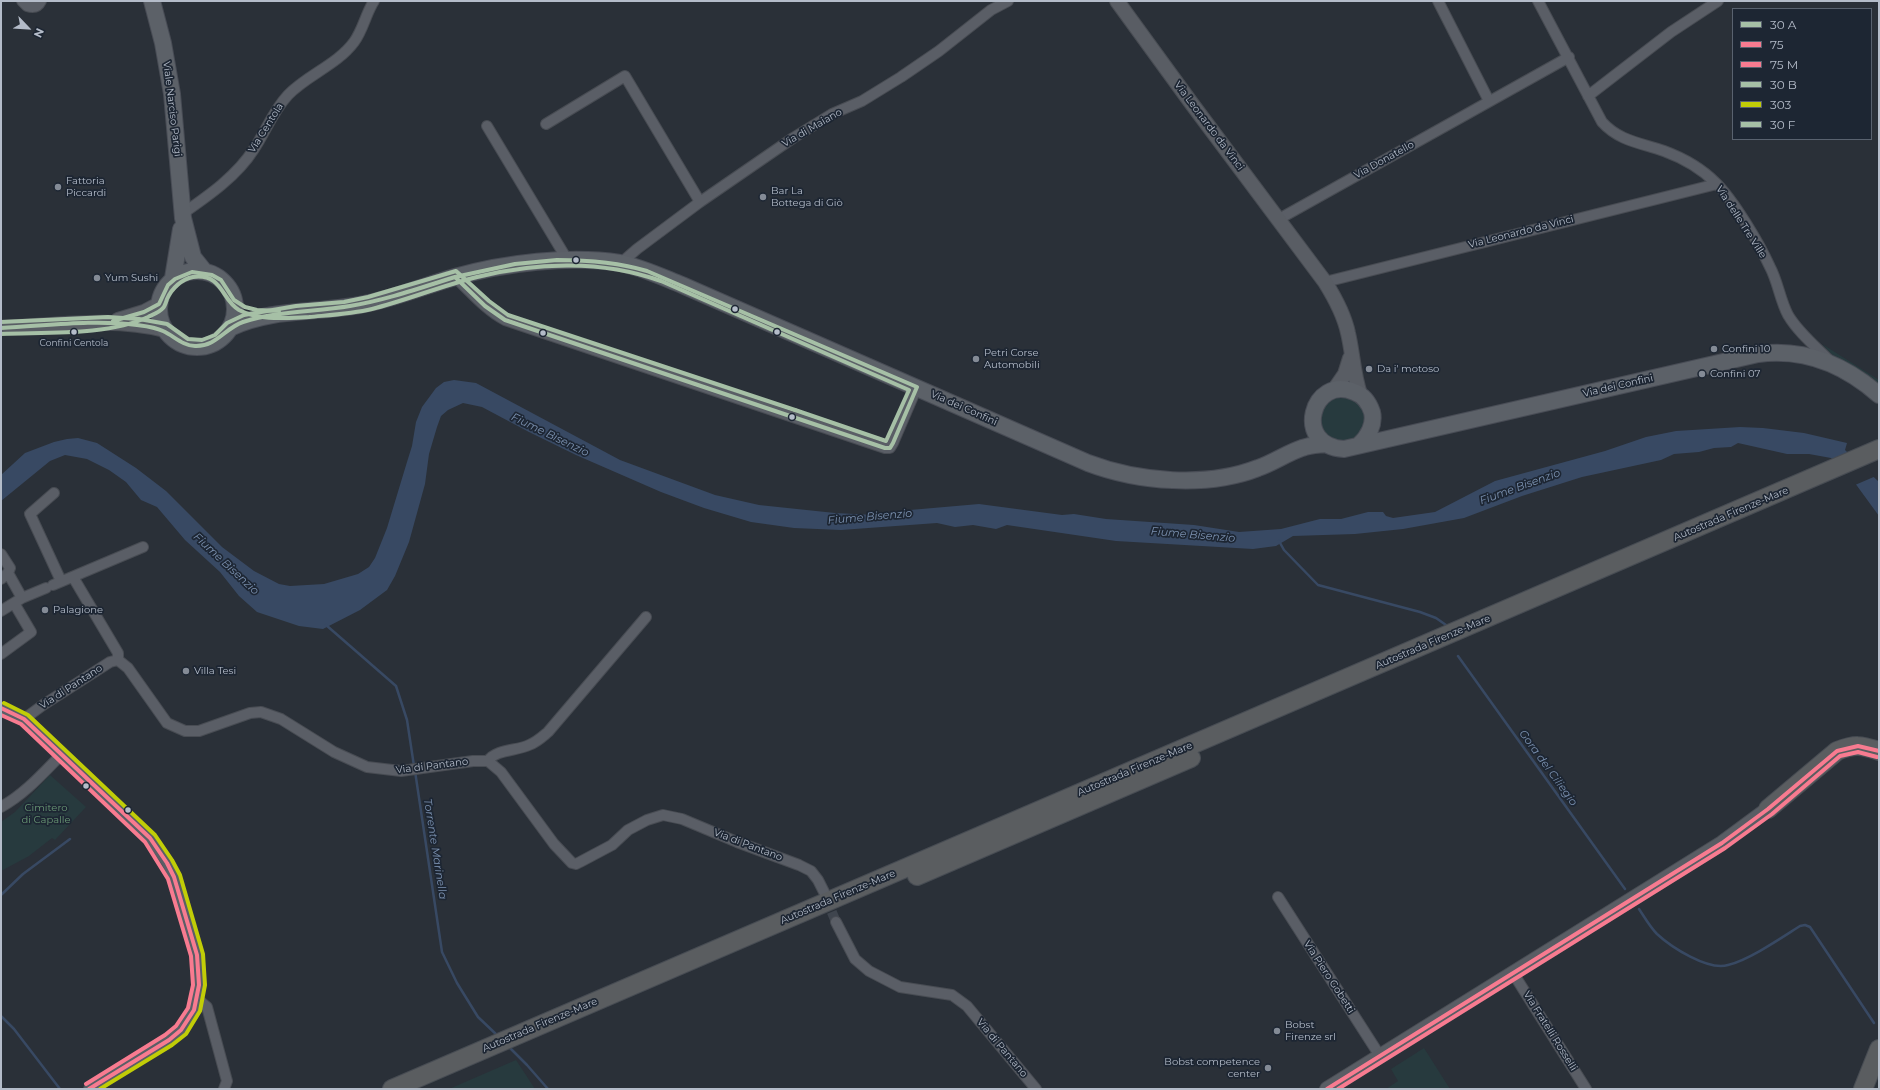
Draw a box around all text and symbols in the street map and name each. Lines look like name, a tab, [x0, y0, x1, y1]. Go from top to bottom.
north arrow	[8, 8, 48, 48]
legend	[1732, 8, 1872, 140]
text: 30 A	[1770, 17, 1796, 32]
text: N	[31, 26, 47, 40]
text: 75	[1770, 37, 1784, 52]
text: 75 M	[1770, 57, 1798, 72]
street label: Viale Narciso Parigi	[160, 61, 184, 157]
text: 30 B	[1770, 77, 1797, 92]
street label: Via Leonardo da Vinci	[1172, 79, 1246, 173]
text: 303	[1770, 97, 1791, 112]
street label: Via Centola	[246, 101, 286, 155]
street label: Via di Maiano	[780, 106, 844, 150]
text: 30 F	[1770, 117, 1795, 132]
street label: Via Donatello	[1352, 139, 1416, 181]
place label: Fattoria Piccardi	[66, 175, 106, 198]
marker: Fattoria Piccardi	[53, 182, 63, 192]
street label: Via delle Tre Ville	[1713, 184, 1769, 260]
place label: Bar La Bottega di Giò	[771, 185, 843, 208]
marker: Bar La Bottega di Giò	[758, 192, 768, 202]
street label: Via Leonardo da Vinci	[1467, 213, 1575, 251]
unlabelled marker	[571, 255, 581, 265]
place label: Yum Sushi	[105, 272, 158, 284]
marker: Yum Sushi	[92, 273, 102, 283]
unlabelled marker	[730, 304, 740, 314]
marker: Confini Centola	[69, 327, 79, 337]
unlabelled marker	[772, 327, 782, 337]
unlabelled marker	[538, 328, 548, 338]
place label: Confini Centola	[40, 338, 108, 348]
place label: Confini 10	[1722, 343, 1770, 355]
marker: Confini 10	[1709, 344, 1719, 354]
place label: Petri Corse Automobili	[984, 347, 1040, 370]
marker: Petri Corse Automobili	[971, 354, 981, 364]
place label: Da i' motoso	[1377, 363, 1439, 375]
marker: Da i' motoso	[1364, 364, 1374, 374]
place label: Confini 07	[1710, 368, 1760, 380]
marker: Confini 07	[1697, 369, 1707, 379]
street label: Via dei Confini	[1582, 372, 1654, 400]
street label: Via dei Confini	[929, 388, 999, 428]
water label: Fiume Bisenzio	[509, 411, 591, 459]
unlabelled marker	[787, 412, 797, 422]
water label: Fiume Bisenzio	[1478, 466, 1562, 508]
street label: Autostrada Firenze-Mare	[1672, 484, 1790, 544]
water label: Fiume Bisenzio	[827, 507, 913, 527]
water label: Fiume Bisenzio	[1150, 525, 1236, 545]
water label: Fiume Bisenzio	[191, 530, 261, 598]
place label: Palagione	[53, 604, 103, 616]
marker: Palagione	[40, 605, 50, 615]
street label: Autostrada Firenze-Mare	[1374, 612, 1492, 672]
street label: Via di Pantano	[37, 662, 105, 712]
place label: Villa Tesi	[194, 665, 236, 677]
marker: Villa Tesi	[181, 666, 191, 676]
water label: Gora del Ciliegio	[1516, 727, 1580, 809]
street label: Autostrada Firenze-Mare	[1076, 739, 1194, 799]
street label: Via di Pantano	[395, 756, 469, 776]
unlabelled marker	[81, 781, 91, 791]
water label: Torrente Marinella	[421, 798, 449, 900]
park label: Cimitero di Capalle	[21, 802, 71, 826]
unlabelled marker	[123, 805, 133, 815]
street label: Via di Pantano	[712, 826, 784, 864]
street label: Autostrada Firenze-Mare	[779, 867, 897, 927]
street label: Via Piero Gobetti	[1301, 938, 1357, 1016]
street label: Via Fratelli Rosselli	[1521, 989, 1579, 1073]
street label: Autostrada Firenze-Mare	[481, 995, 599, 1055]
street label: Via di Pantano	[974, 1016, 1030, 1080]
place label: Bobst Firenze srl	[1285, 1019, 1336, 1042]
marker: Bobst Firenze srl	[1272, 1026, 1282, 1036]
place label: Bobst competence center	[1164, 1056, 1260, 1080]
marker: Bobst competence center	[1263, 1063, 1273, 1073]

